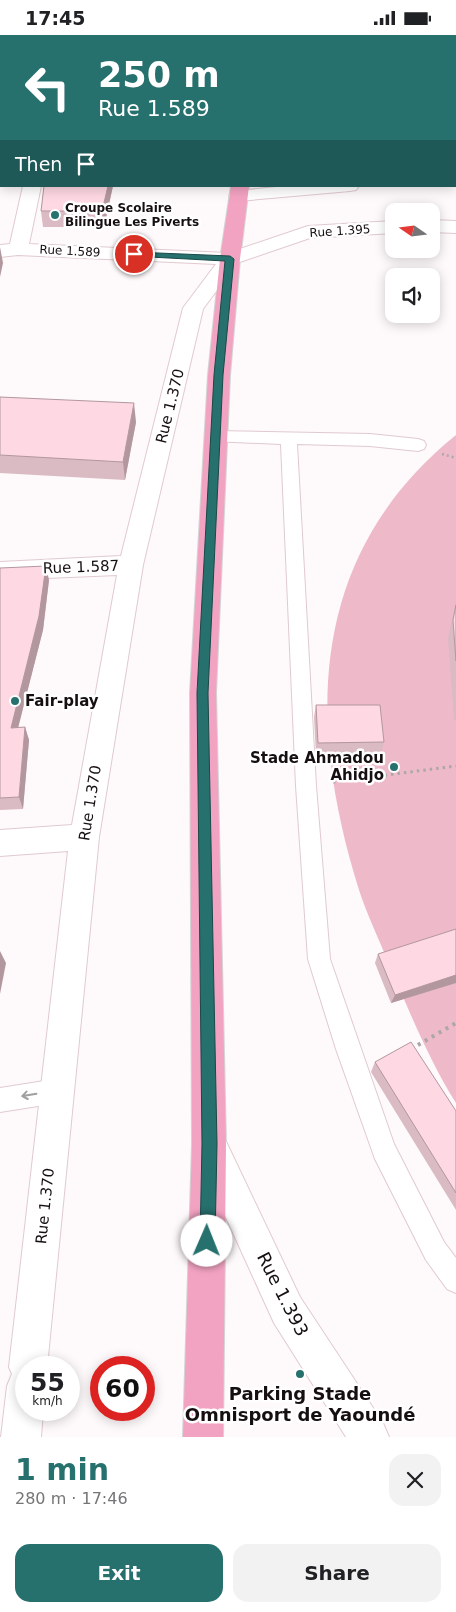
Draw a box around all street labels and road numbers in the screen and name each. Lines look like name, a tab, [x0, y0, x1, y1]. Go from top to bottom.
street label: Rue 1.395	[309, 222, 371, 240]
street label: Rue 1.589	[39, 242, 101, 260]
street label: Rue 1.370	[152, 367, 188, 445]
street label: Rue 1.587	[43, 557, 119, 577]
street label: Rue 1.370	[75, 764, 105, 842]
street label: Rue 1.370	[32, 1167, 58, 1245]
street label: Rue 1.393	[253, 1248, 313, 1340]

